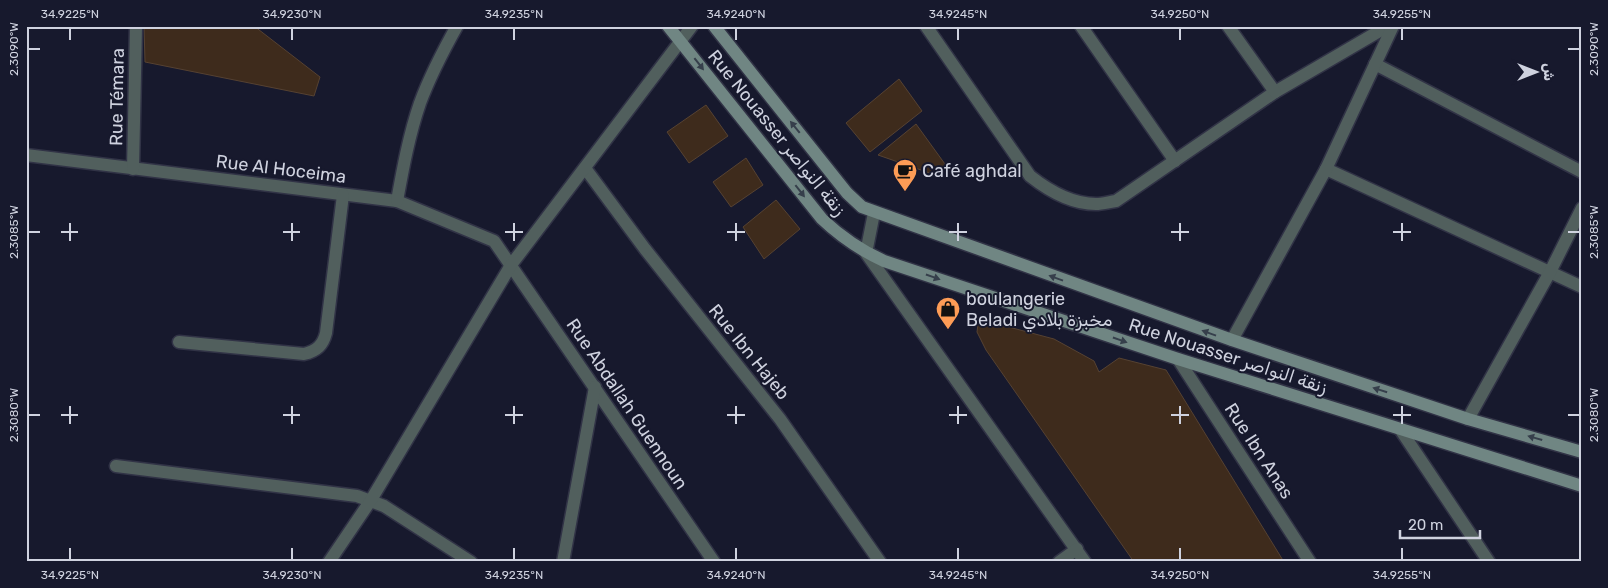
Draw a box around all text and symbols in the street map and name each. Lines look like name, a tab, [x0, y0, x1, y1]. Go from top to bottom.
text: 34.9225°N	[41, 7, 99, 21]
text: 34.9230°N	[263, 7, 321, 21]
text: 34.9235°N	[485, 7, 543, 21]
text: 34.9240°N	[706, 7, 766, 21]
text: 34.9245°N	[929, 7, 987, 21]
text: 34.9250°N	[1151, 7, 1209, 21]
text: 34.9255°N	[1373, 7, 1431, 21]
text: 2.3090°W	[7, 22, 21, 76]
text: 2.3090°W	[1587, 22, 1601, 76]
street label: Rue Nouasser زنقة النواصر	[703, 46, 851, 221]
street label: Rue Témara	[105, 48, 129, 146]
north arrow	[1510, 48, 1560, 98]
one-way arrow	[694, 57, 704, 71]
text: ش	[1540, 63, 1557, 81]
one-way arrow	[789, 121, 800, 134]
street label: Rue Al Hoceima	[215, 150, 347, 188]
cafe icon: Café aghdal	[892, 158, 918, 192]
place label: Café aghdal	[922, 160, 1022, 182]
one-way arrow	[795, 184, 806, 197]
text: 2.3085°W	[7, 205, 21, 259]
text: 2.3085°W	[1587, 205, 1601, 259]
one-way arrow	[926, 273, 941, 281]
one-way arrow	[1048, 274, 1063, 282]
place label: boulangerie Beladi مخبزة بلادي	[966, 288, 1112, 332]
shop icon: boulangerie Beladi مخبزة بلادي	[935, 296, 961, 330]
street label: Rue Ibn Hajeb	[704, 300, 794, 404]
street label: Rue Abdallah Guennoun	[562, 314, 692, 494]
street label: Rue Nouasser زنقة النواصر	[1126, 314, 1330, 399]
one-way arrow	[1201, 328, 1216, 336]
one-way arrow	[1113, 337, 1128, 344]
one-way arrow	[1372, 386, 1387, 394]
text: 2.3080°W	[7, 387, 21, 442]
text: 2.3080°W	[1587, 387, 1601, 442]
street label: Rue Ibn Anas	[1220, 399, 1298, 503]
one-way arrow	[1527, 434, 1542, 442]
scale bar	[1400, 508, 1480, 540]
text: 20 m	[1408, 516, 1443, 534]
text: 34.9225°N	[41, 568, 99, 582]
text: 34.9230°N	[263, 568, 321, 582]
text: 34.9235°N	[485, 568, 543, 582]
text: 34.9240°N	[706, 568, 766, 582]
text: 34.9245°N	[929, 568, 987, 582]
text: 34.9250°N	[1151, 568, 1209, 582]
text: 34.9255°N	[1373, 568, 1431, 582]

